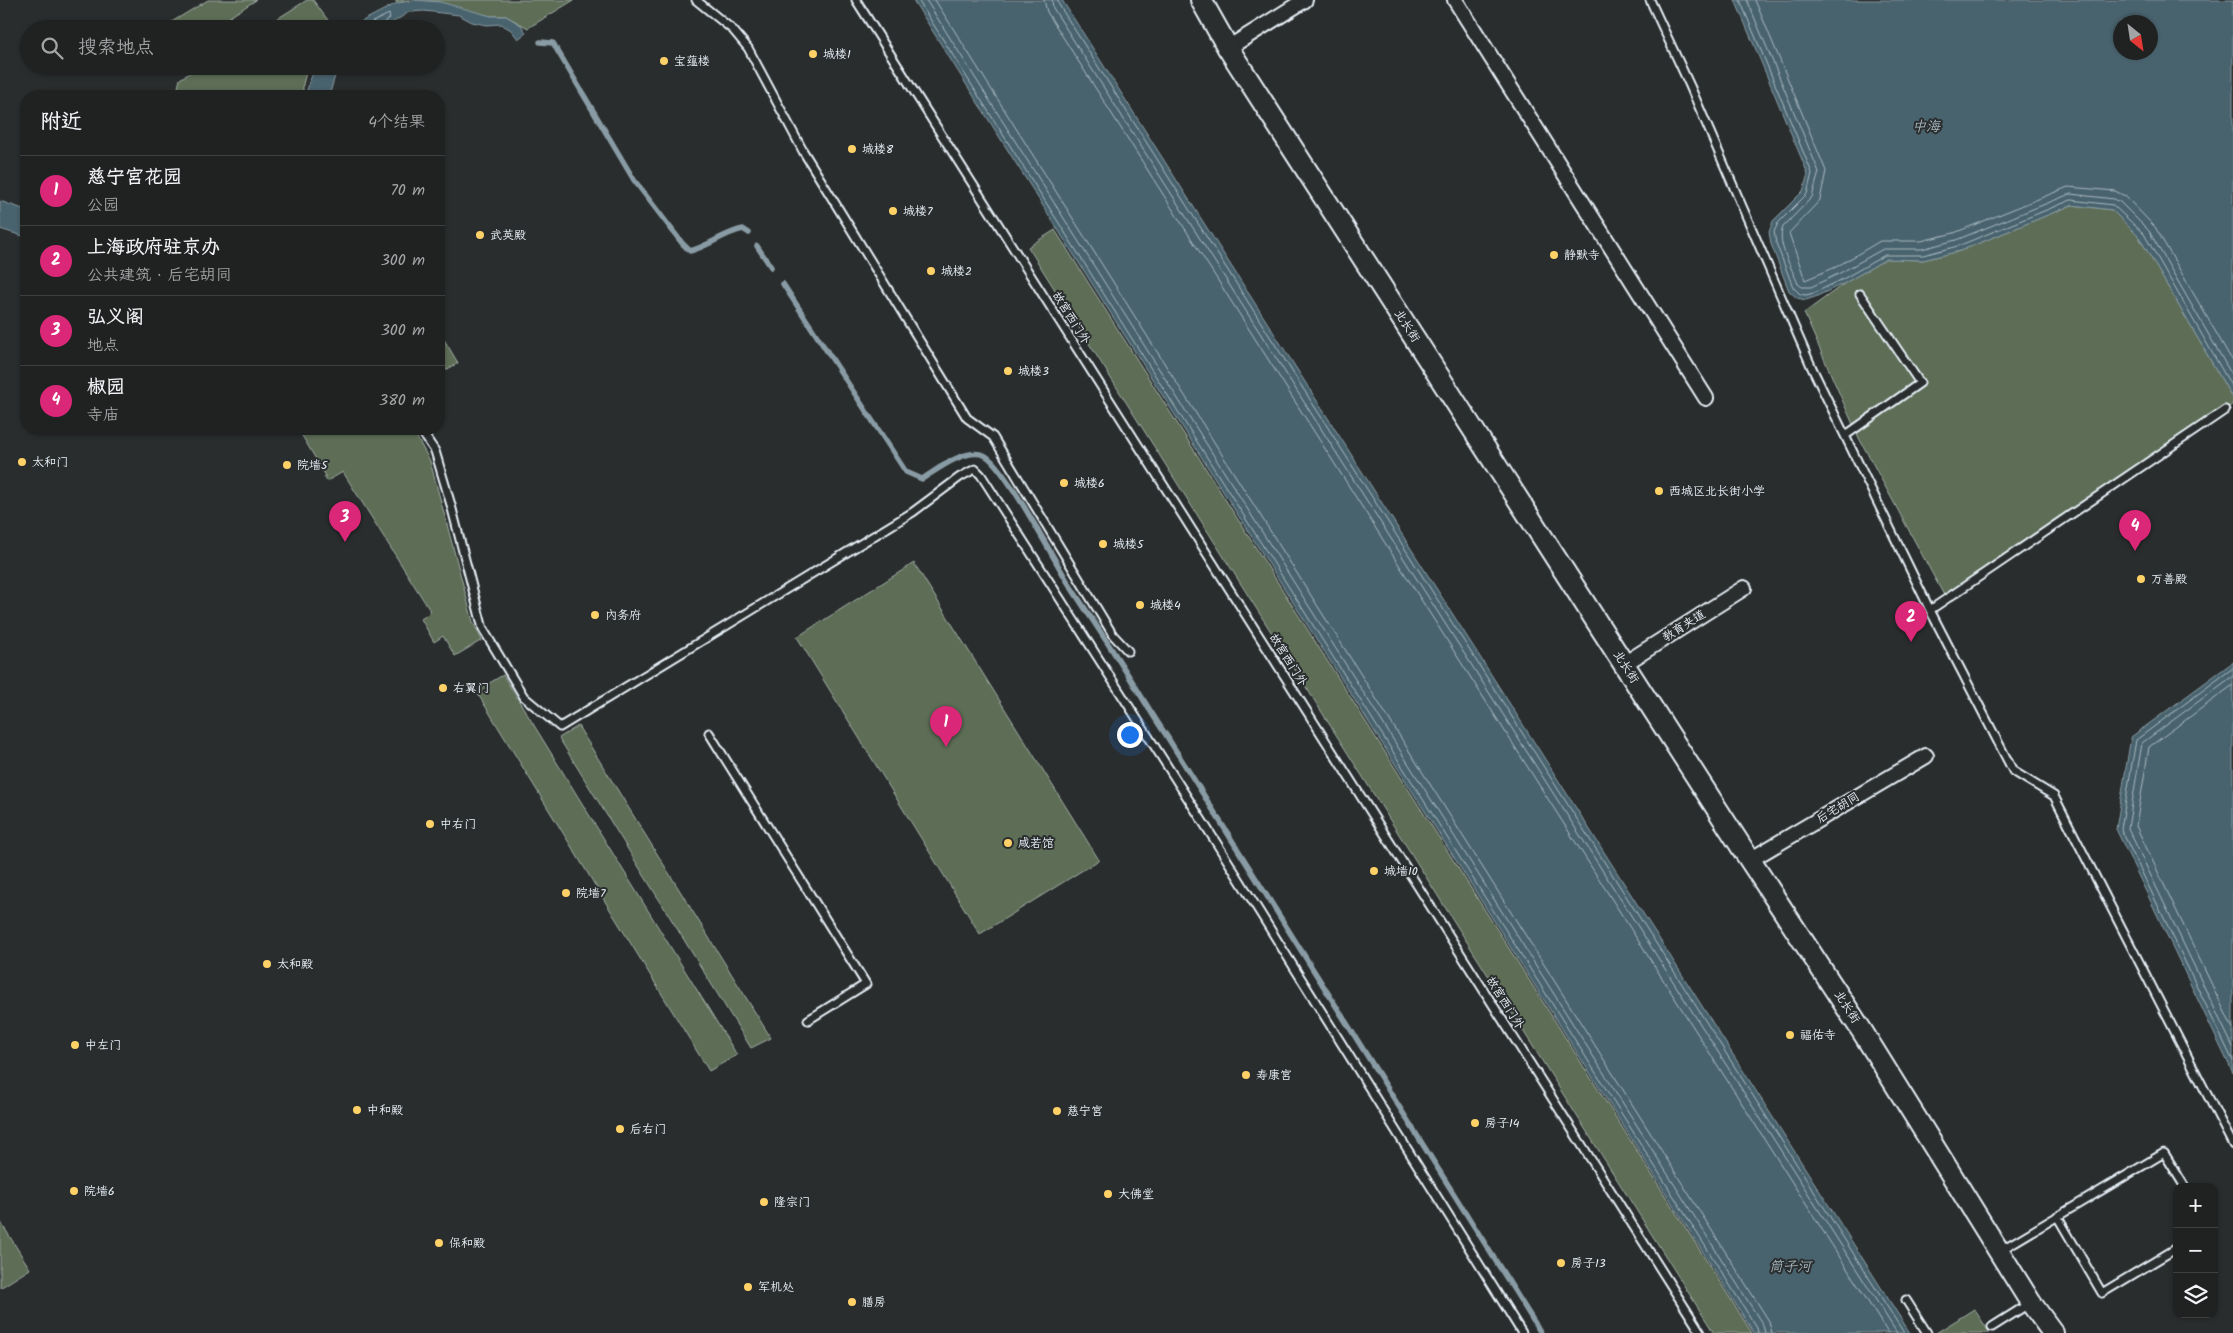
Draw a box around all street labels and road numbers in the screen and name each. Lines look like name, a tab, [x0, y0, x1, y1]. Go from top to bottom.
street label: 故宫西门外	[1047, 288, 1095, 348]
street label: 北长街	[1389, 306, 1425, 346]
street label: 教育夹道	[1659, 605, 1709, 647]
street label: 故宫西门外	[1264, 630, 1312, 690]
street label: 北长街	[1608, 647, 1644, 687]
street label: 后宅胡同	[1813, 787, 1863, 829]
street label: 故宫西门外	[1481, 973, 1529, 1033]
street label: 北长街	[1829, 987, 1865, 1027]

